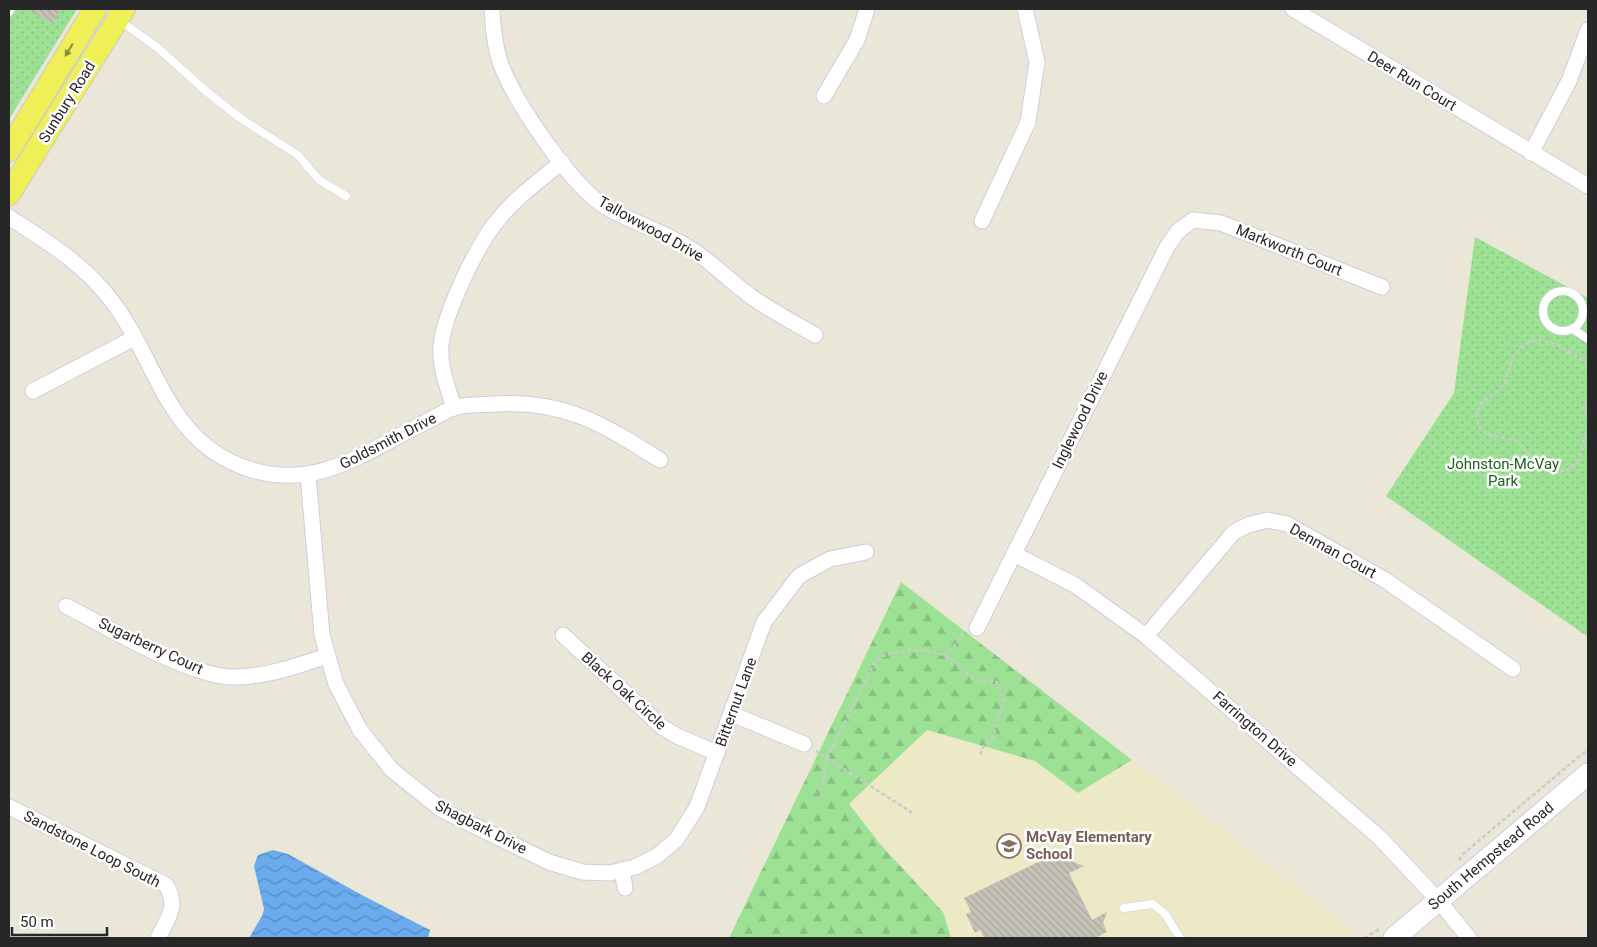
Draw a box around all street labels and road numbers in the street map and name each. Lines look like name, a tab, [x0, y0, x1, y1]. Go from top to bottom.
street label: Deer Run Court	[1364, 47, 1460, 115]
street label: Sunbury Road	[35, 58, 99, 146]
street label: Tallowwood Drive	[595, 193, 707, 265]
street label: Markworth Court	[1233, 220, 1345, 280]
street label: Inglewood Drive	[1049, 368, 1111, 472]
street label: Goldsmith Drive	[337, 409, 439, 473]
street label: Denman Court	[1287, 520, 1380, 582]
street label: Sugarberry Court	[96, 614, 206, 678]
street label: Black Oak Circle	[578, 648, 670, 734]
street label: Bitternut Lane	[712, 655, 760, 749]
street label: Farrington Drive	[1209, 688, 1301, 771]
street label: Shagbark Drive	[432, 796, 530, 858]
street label: South Hempstead Road	[1425, 798, 1557, 914]
street label: Sandstone Loop South	[21, 807, 163, 891]

